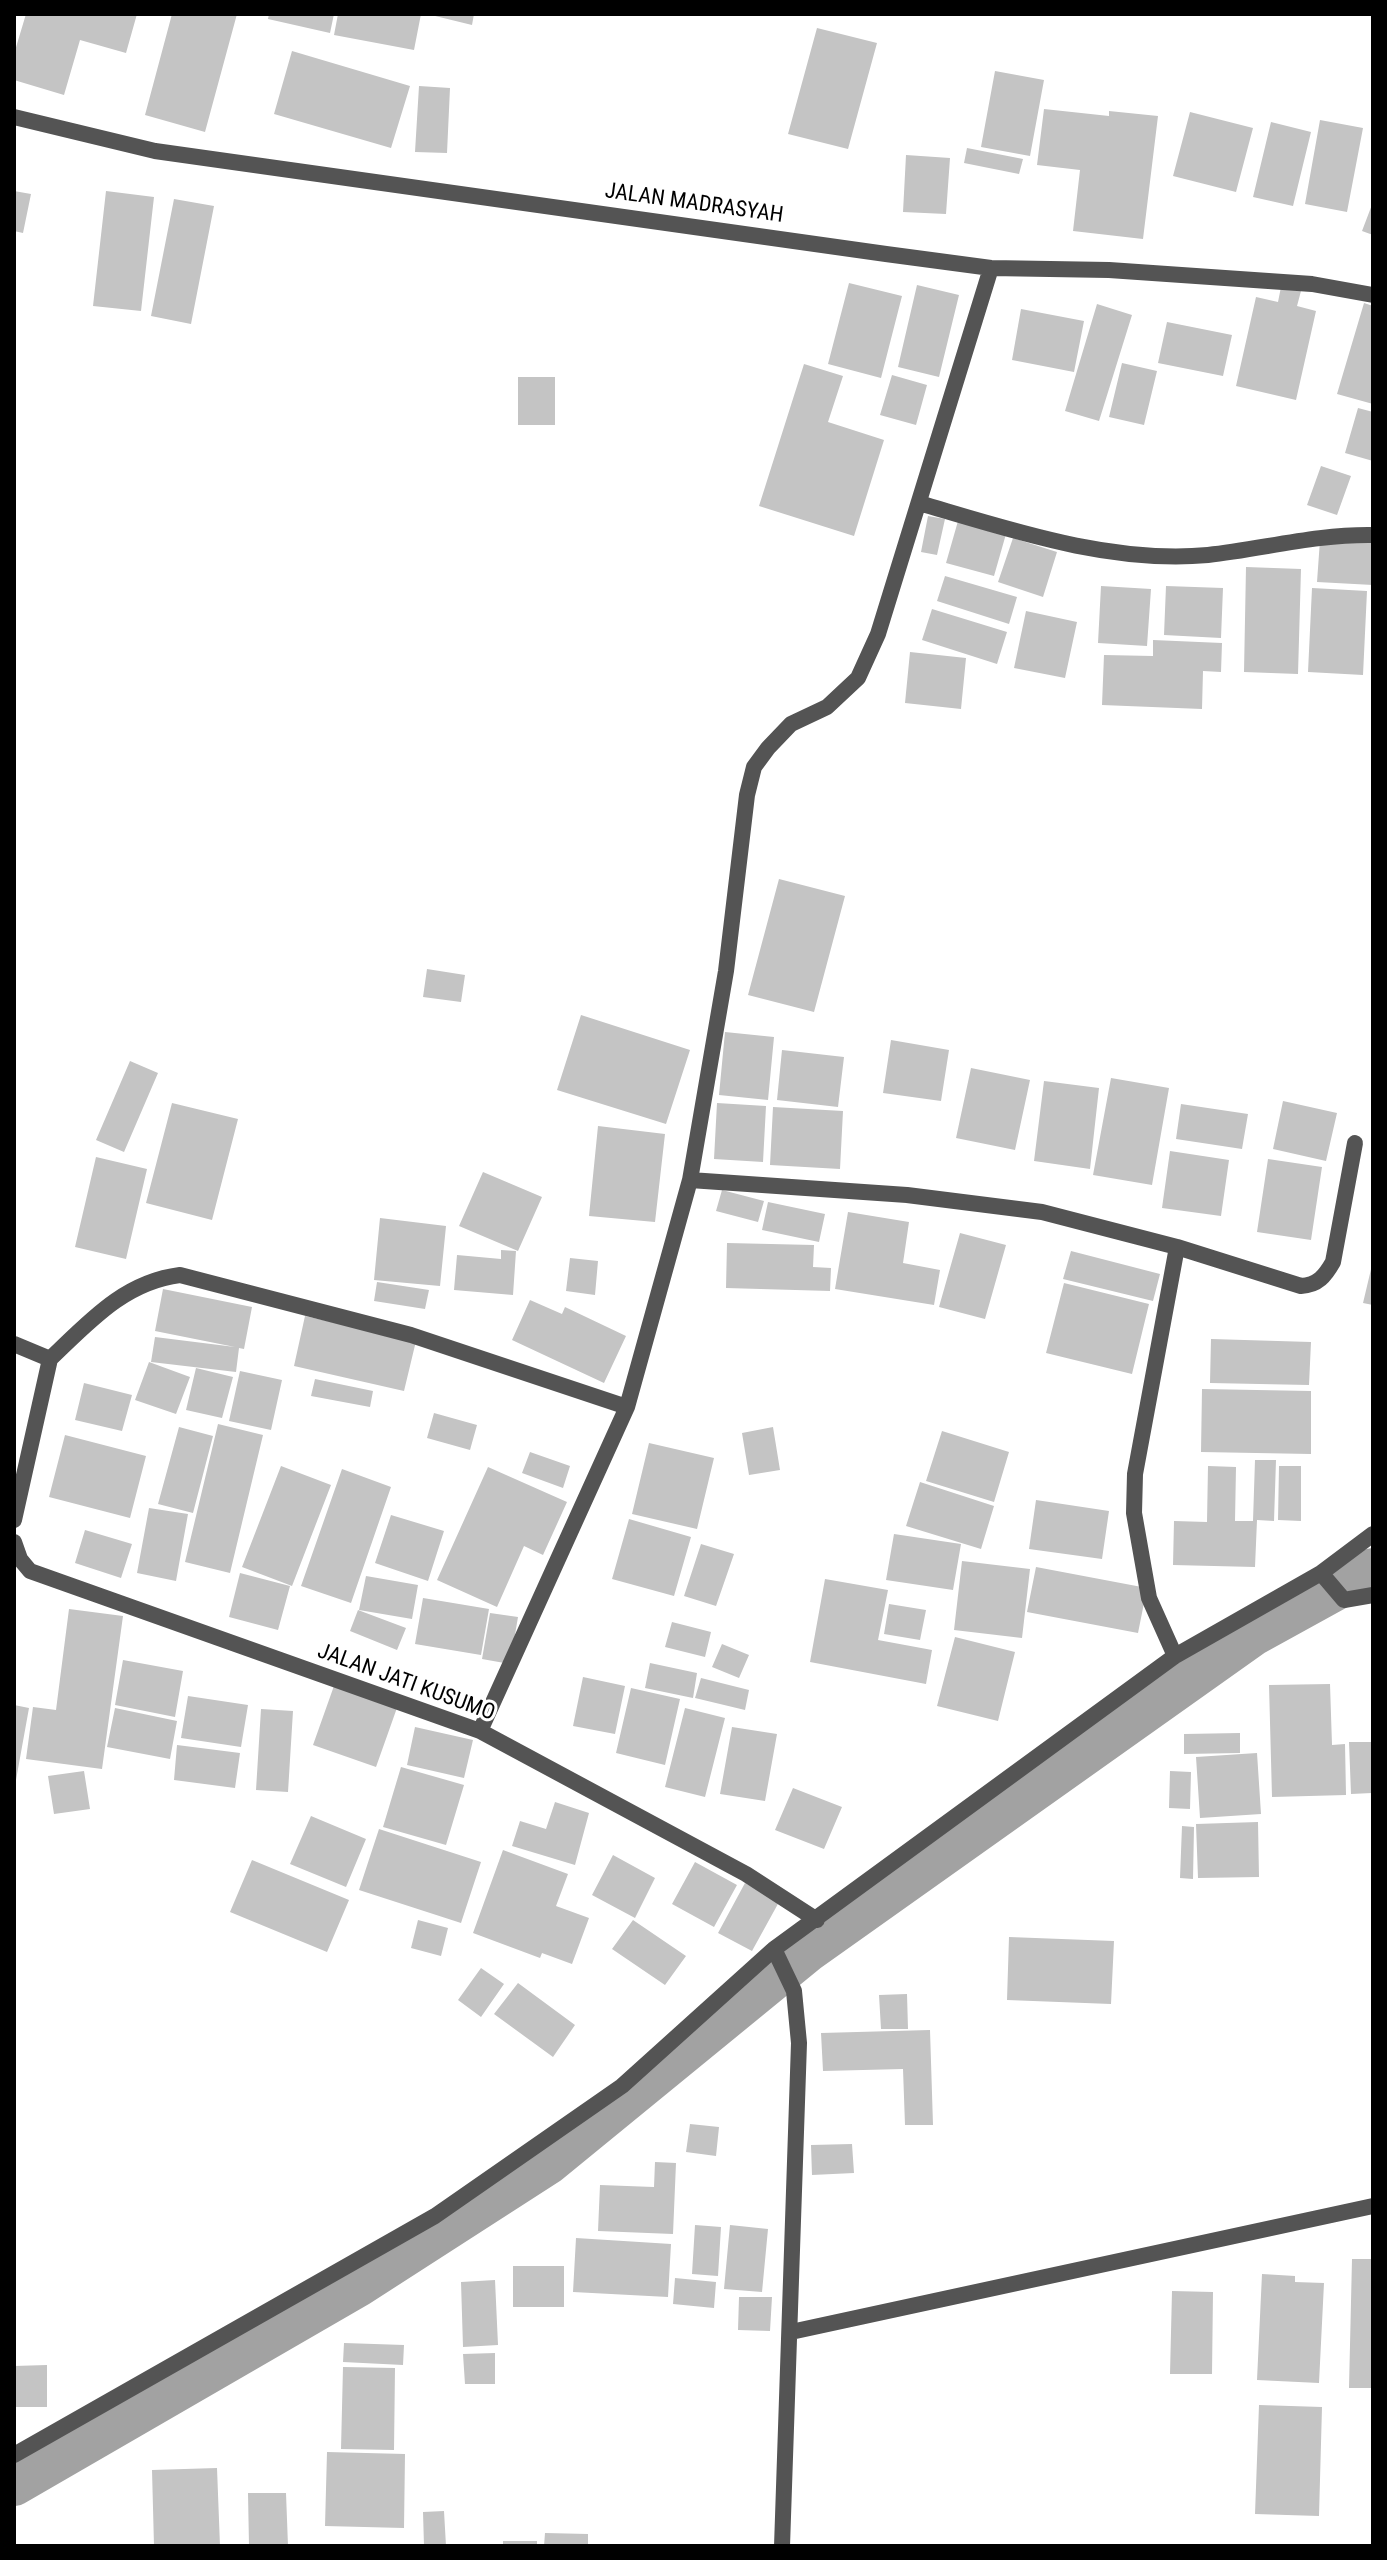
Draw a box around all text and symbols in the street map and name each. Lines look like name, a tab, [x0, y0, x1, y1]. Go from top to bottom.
street label: JALAN MADRASYAH	[603, 178, 785, 230]
street label: JALAN JATI KUSUMO	[314, 1639, 498, 1727]

